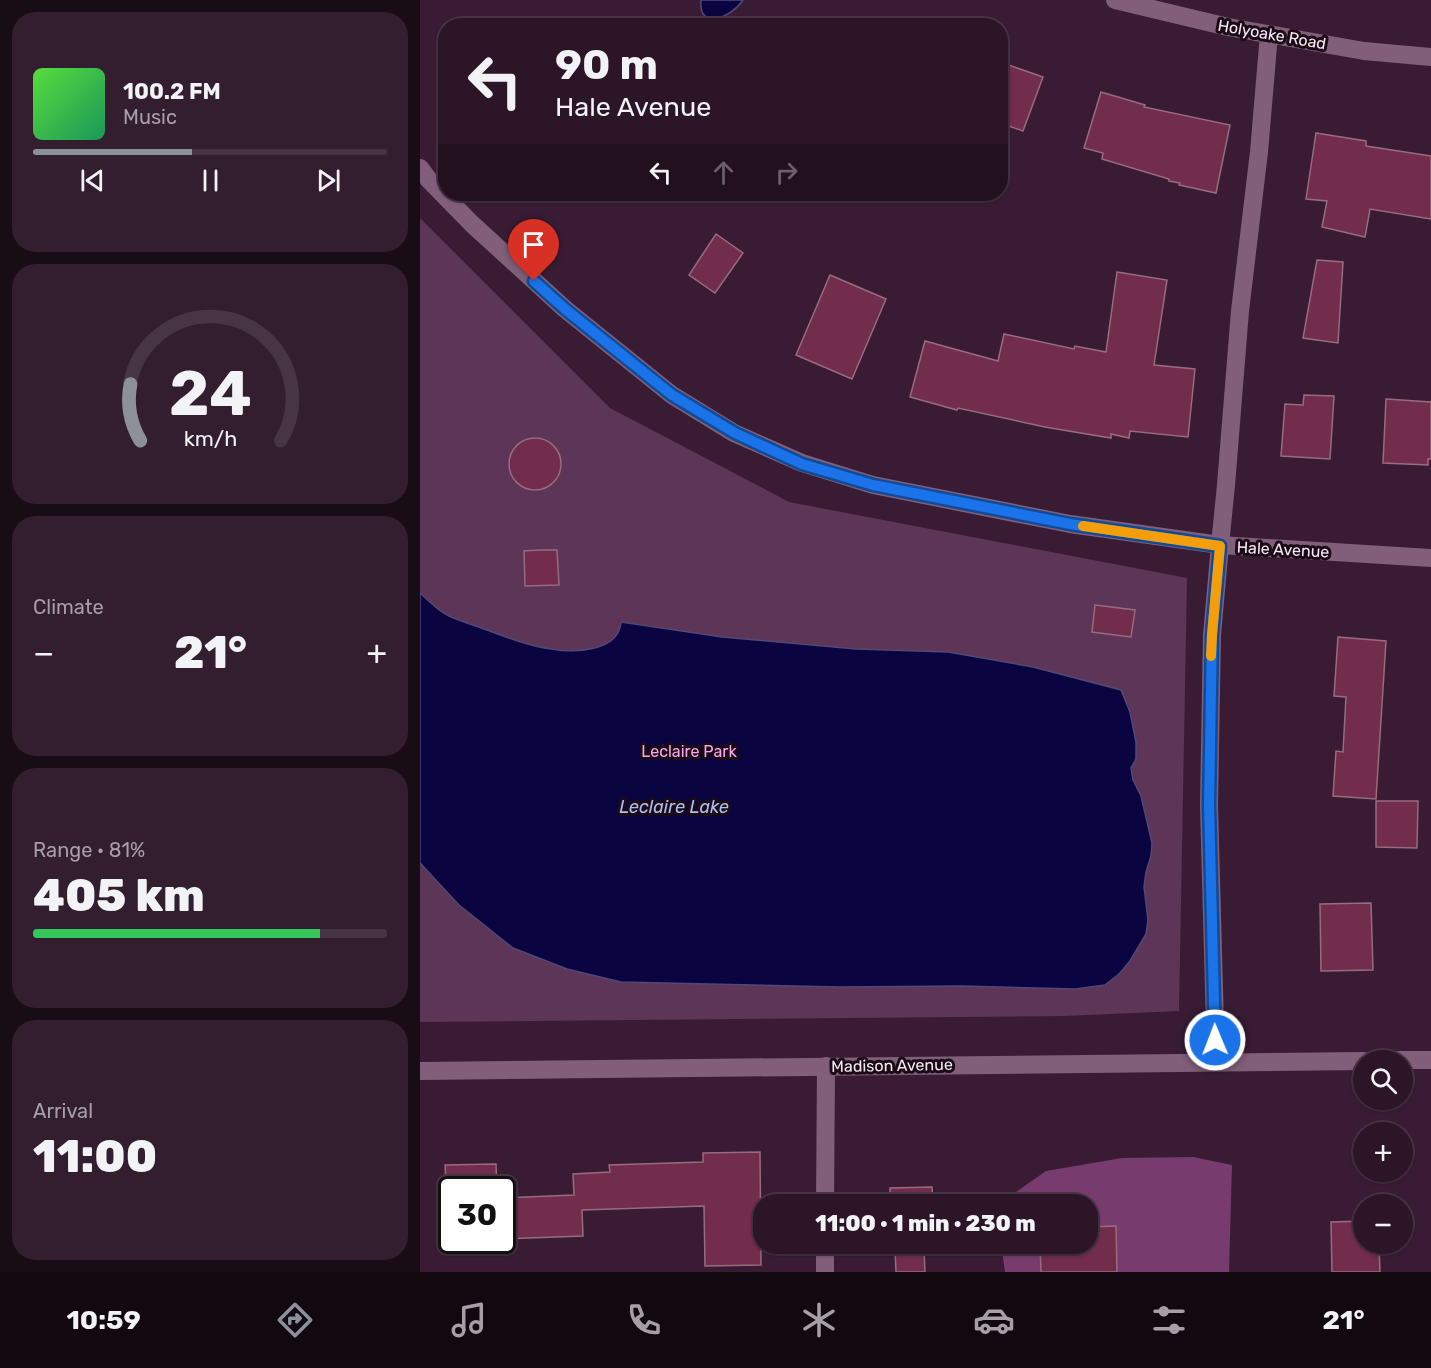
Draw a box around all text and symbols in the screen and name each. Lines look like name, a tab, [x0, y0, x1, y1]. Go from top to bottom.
street label: Holyoake Road	[1216, 16, 1328, 53]
text: 90 m	[555, 40, 658, 90]
icon: left	[456, 42, 534, 120]
text: 100.2 FM	[123, 78, 221, 105]
text: Hale Avenue	[555, 91, 711, 123]
text: Music	[123, 105, 177, 129]
icon: left	[644, 156, 677, 189]
icon: ahead	[707, 156, 740, 189]
icon: right	[770, 156, 803, 189]
icon: previous	[76, 164, 109, 197]
icon: pause	[194, 164, 227, 197]
icon: next	[312, 164, 345, 197]
pin	[508, 219, 559, 281]
icon: arrive	[517, 228, 550, 261]
text: 24	[169, 357, 251, 431]
text: km/h	[183, 426, 237, 451]
street label: Hale Avenue	[1236, 538, 1330, 561]
text: Climate	[33, 595, 104, 619]
text: 21°	[174, 626, 247, 679]
text: −	[33, 633, 54, 672]
text: +	[366, 633, 387, 672]
park label: Leclaire Park	[641, 742, 737, 761]
water label: Leclaire Lake	[619, 796, 729, 818]
text: Range · 81%	[33, 838, 145, 862]
text: 405 km	[33, 869, 205, 922]
position arrow	[1183, 1008, 1247, 1072]
map controls	[1353, 1050, 1413, 1254]
button: search	[1353, 1050, 1413, 1110]
street label: Madison Avenue	[831, 1055, 953, 1076]
text: Arrival	[33, 1099, 93, 1123]
button: +	[1353, 1122, 1413, 1182]
text: 11:00	[33, 1130, 157, 1183]
speed limit sign: 30	[438, 1176, 516, 1254]
button: −	[1353, 1194, 1413, 1254]
text: 11:00 · 1 min · 230 m	[815, 1210, 1036, 1237]
icon: directions	[274, 1299, 316, 1341]
icon: music	[448, 1299, 490, 1341]
icon: phone	[623, 1299, 665, 1341]
icon: climate	[798, 1299, 840, 1341]
icon: car	[973, 1299, 1015, 1341]
icon: filters	[1148, 1299, 1190, 1341]
text: 10:59	[66, 1304, 141, 1336]
text: 21°	[1323, 1304, 1365, 1336]

